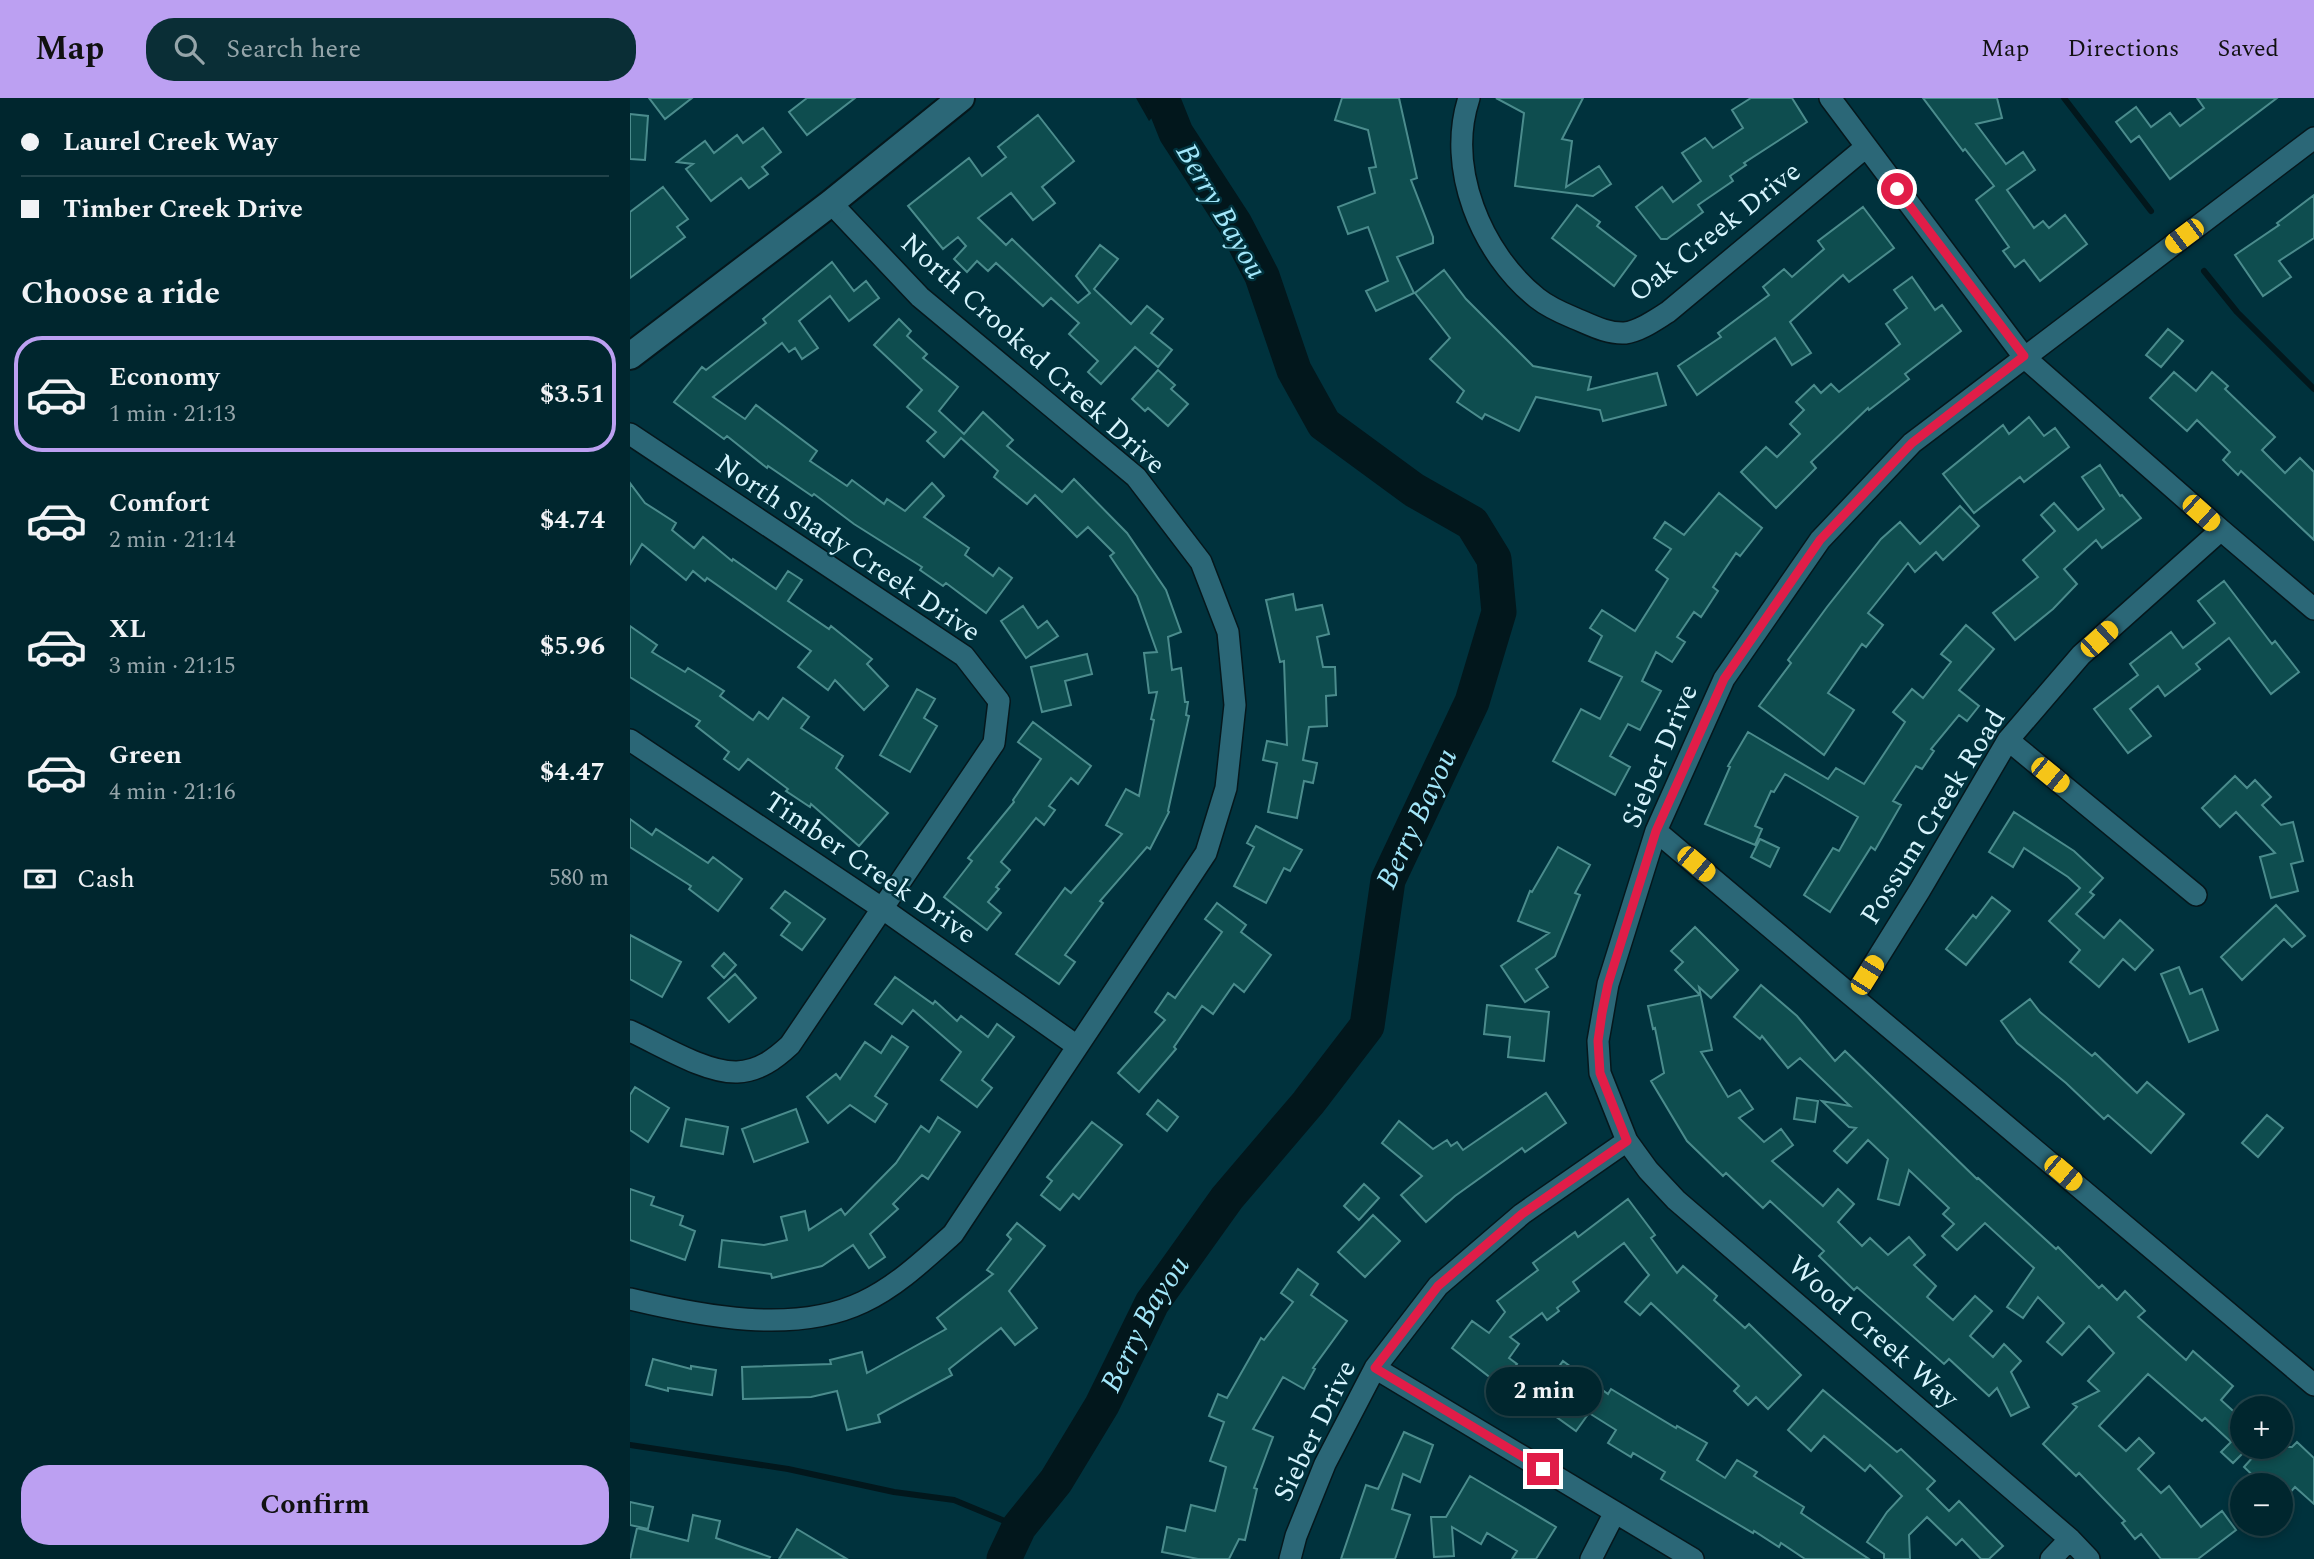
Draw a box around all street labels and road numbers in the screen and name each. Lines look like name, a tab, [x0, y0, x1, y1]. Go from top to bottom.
street label: Oak Creek Drive	[1620, 151, 1810, 313]
street label: North Crooked Creek Drive	[891, 223, 1175, 485]
street label: North Shady Creek Drive	[706, 443, 990, 653]
street label: Sieber Drive	[1610, 677, 1710, 835]
street label: Possum Creek Road	[1849, 701, 2017, 933]
street label: Timber Creek Drive	[755, 781, 985, 955]
street label: Wood Creek Way	[1778, 1245, 1969, 1420]
street label: Sieber Drive	[1262, 1353, 1368, 1509]

